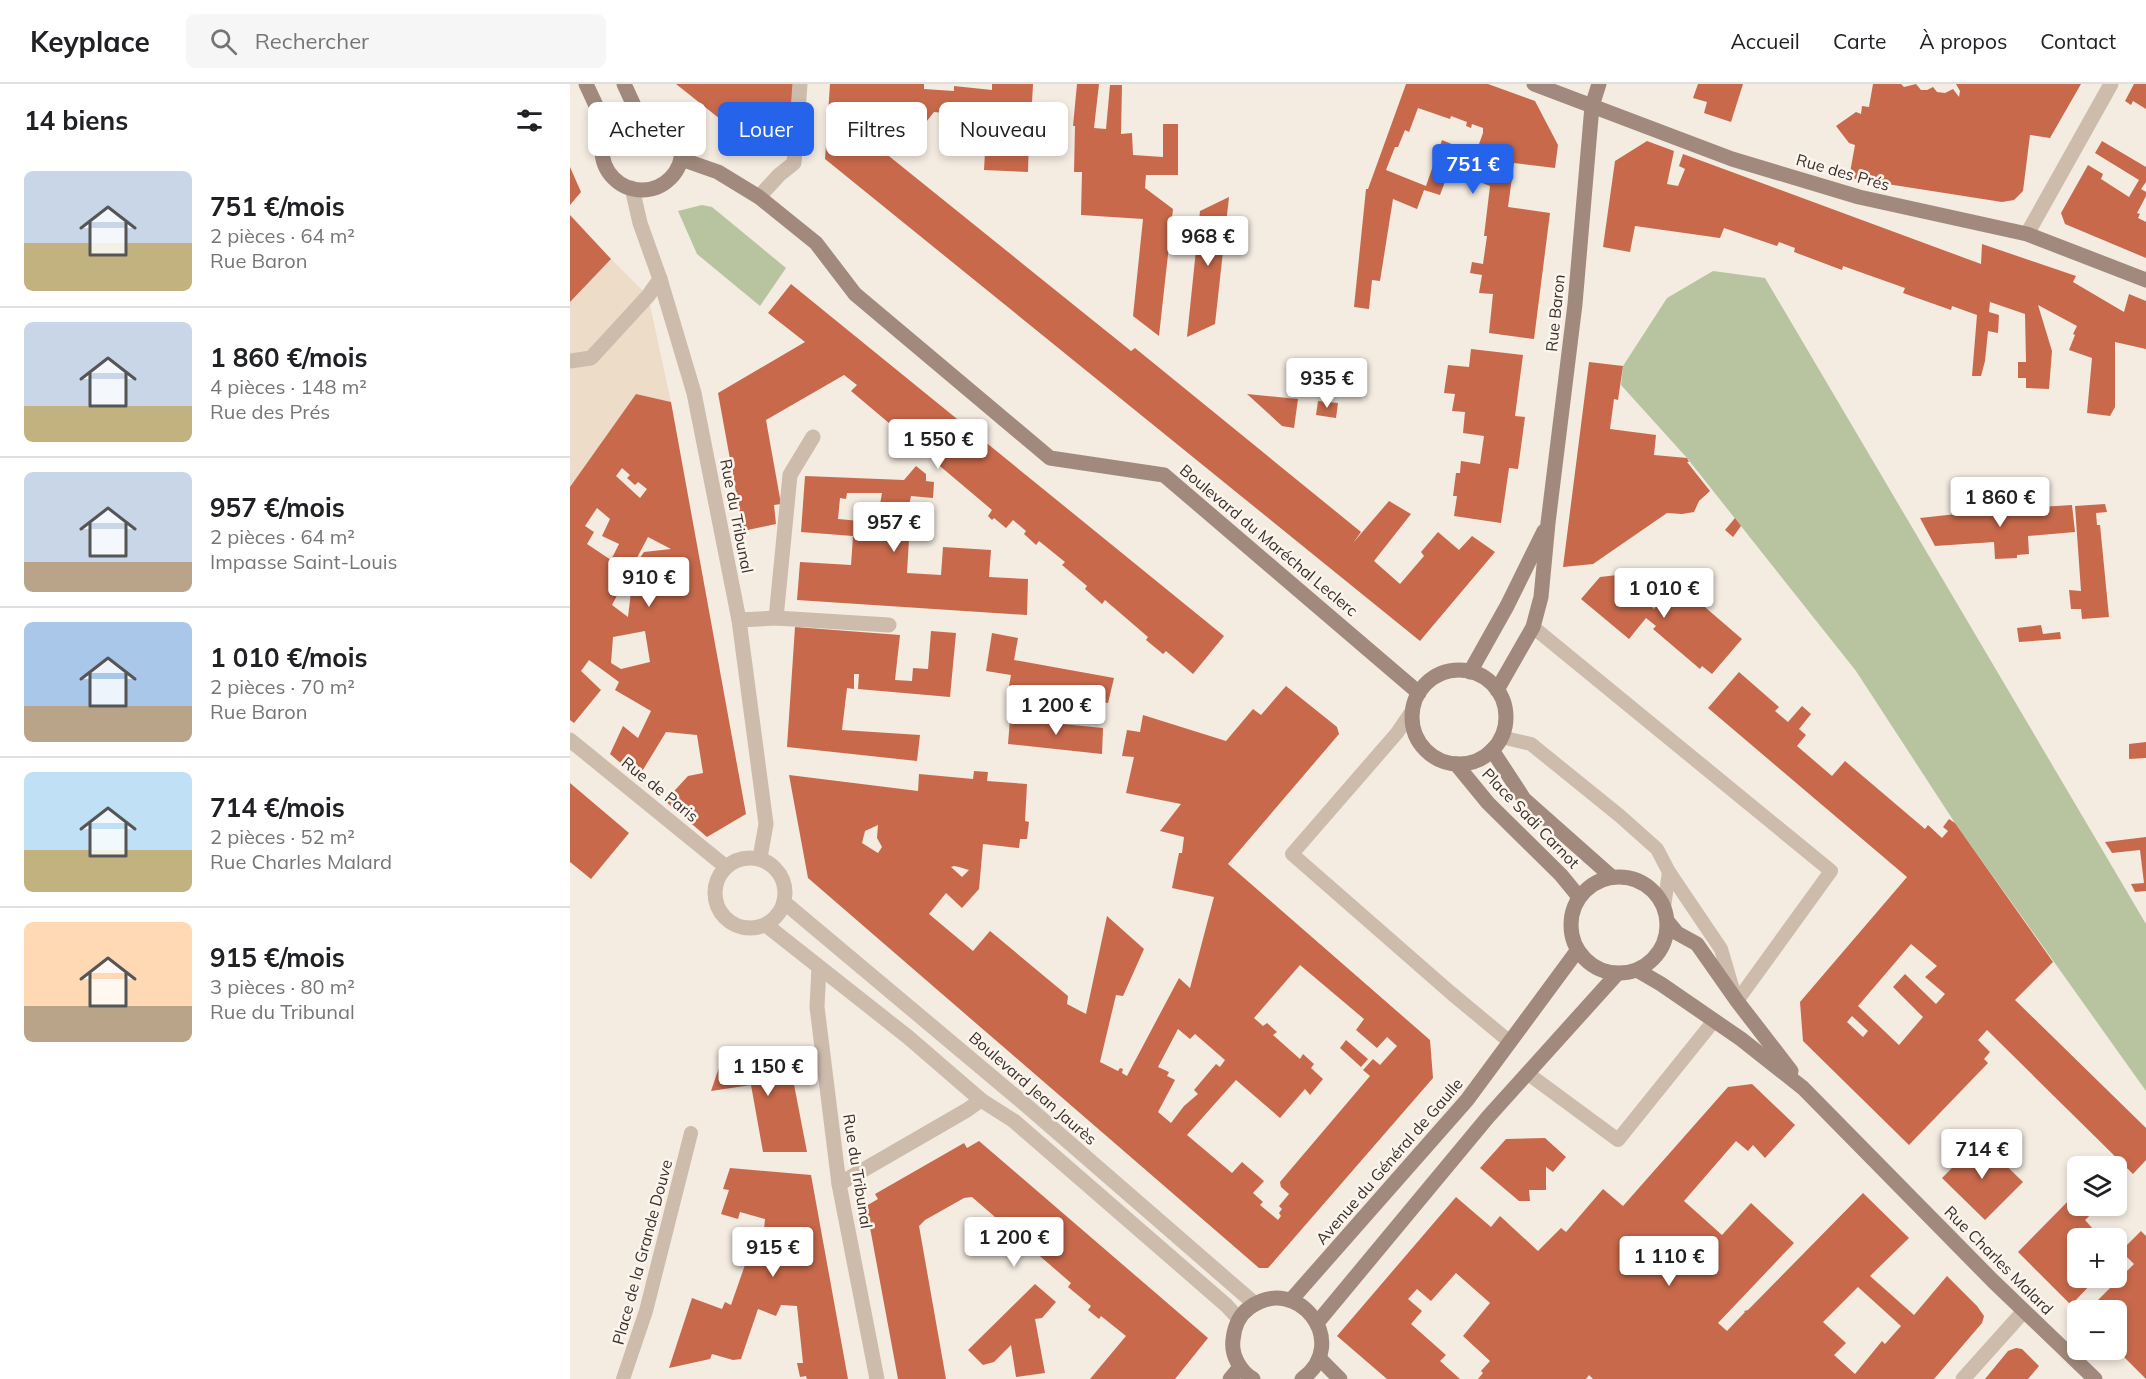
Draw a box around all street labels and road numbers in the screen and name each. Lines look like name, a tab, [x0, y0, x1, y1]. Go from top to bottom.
street label: Rue des Prés	[1794, 149, 1892, 195]
street label: Rue Baron	[1541, 273, 1569, 353]
street label: Rue du Tribunal	[716, 457, 758, 575]
street label: Boulevard du Maréchal Leclerc	[1176, 460, 1362, 620]
street label: Rue de Paris	[618, 752, 702, 826]
street label: Place Sadi Carnot	[1478, 764, 1584, 873]
street label: Boulevard Jean Jaurès	[965, 1027, 1101, 1149]
street label: Avenue du Général de Gaulle	[1311, 1074, 1467, 1248]
street label: Rue du Tribunal	[839, 1112, 877, 1230]
street label: Place de la Grande Douve	[608, 1157, 676, 1347]
street label: Rue Charles Malard	[1940, 1201, 2058, 1319]

